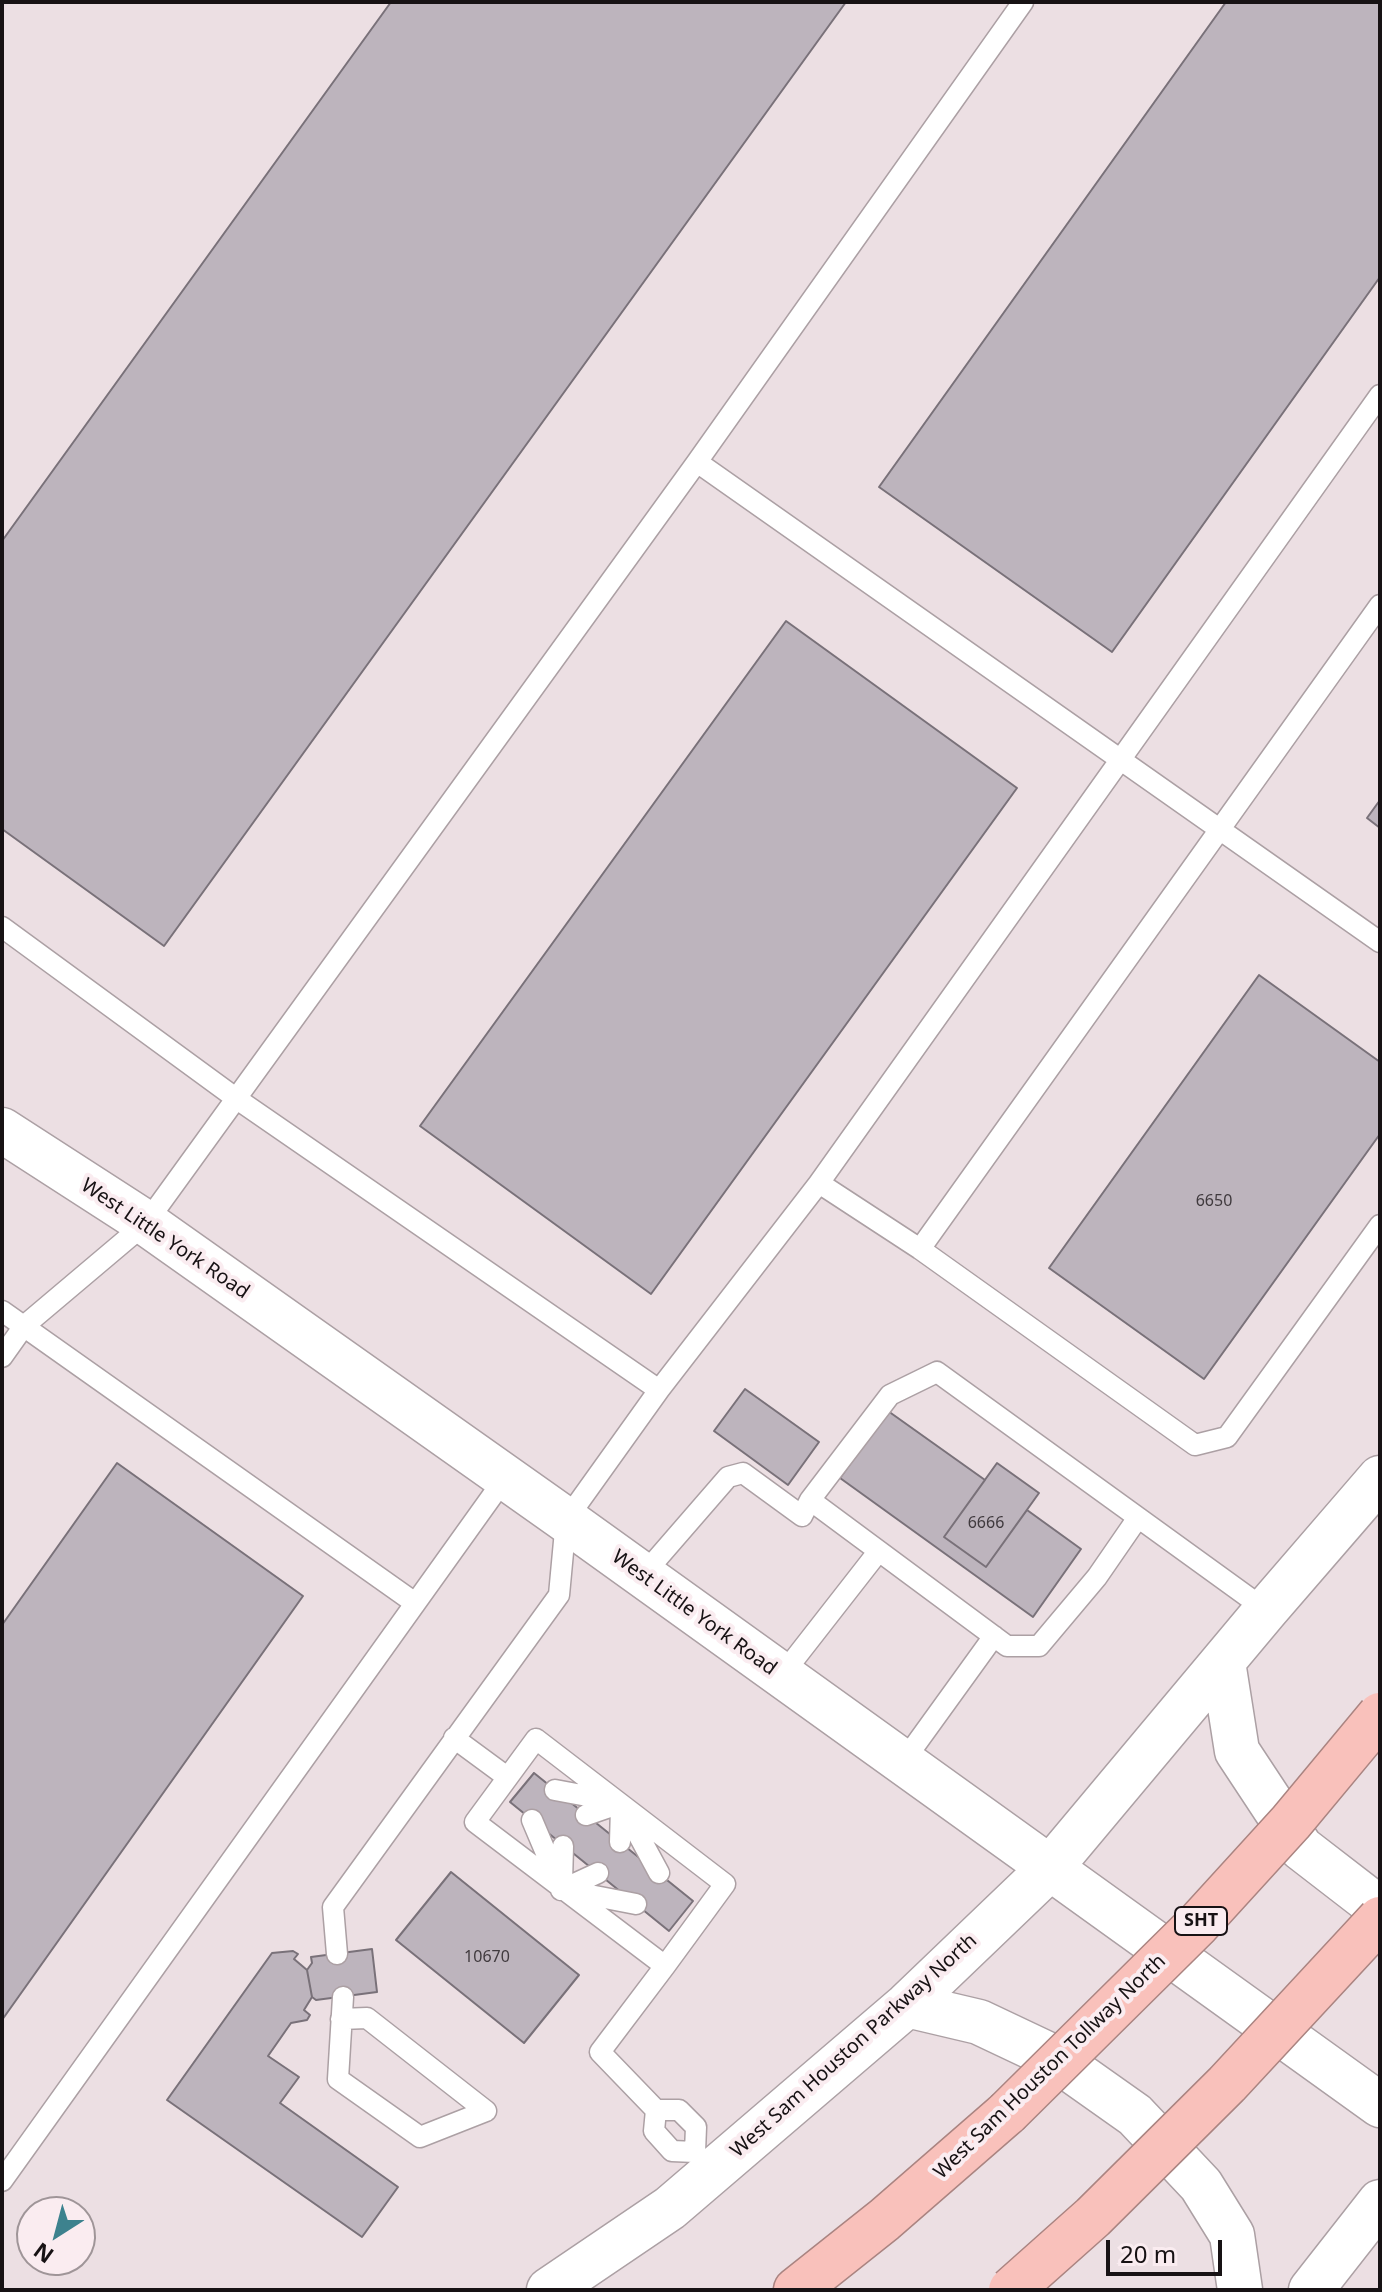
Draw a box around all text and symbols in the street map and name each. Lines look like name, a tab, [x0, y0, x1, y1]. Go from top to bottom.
street label: West Little York Road	[76, 1174, 254, 1304]
house number: 6650	[1196, 1191, 1232, 1211]
house number: 6666	[968, 1513, 1004, 1533]
street label: West Little York Road	[607, 1545, 781, 1681]
road number: SHT	[1175, 1907, 1227, 1935]
street label: West Sam Houston Parkway North	[726, 1929, 982, 2163]
house number: 10670	[464, 1947, 510, 1967]
street label: West Sam Houston Tollway North	[929, 1950, 1171, 2184]
north arrow	[16, 2196, 96, 2276]
scale bar	[1110, 2224, 1226, 2274]
text: N	[27, 2236, 59, 2271]
text: 20 m	[1120, 2237, 1176, 2270]

